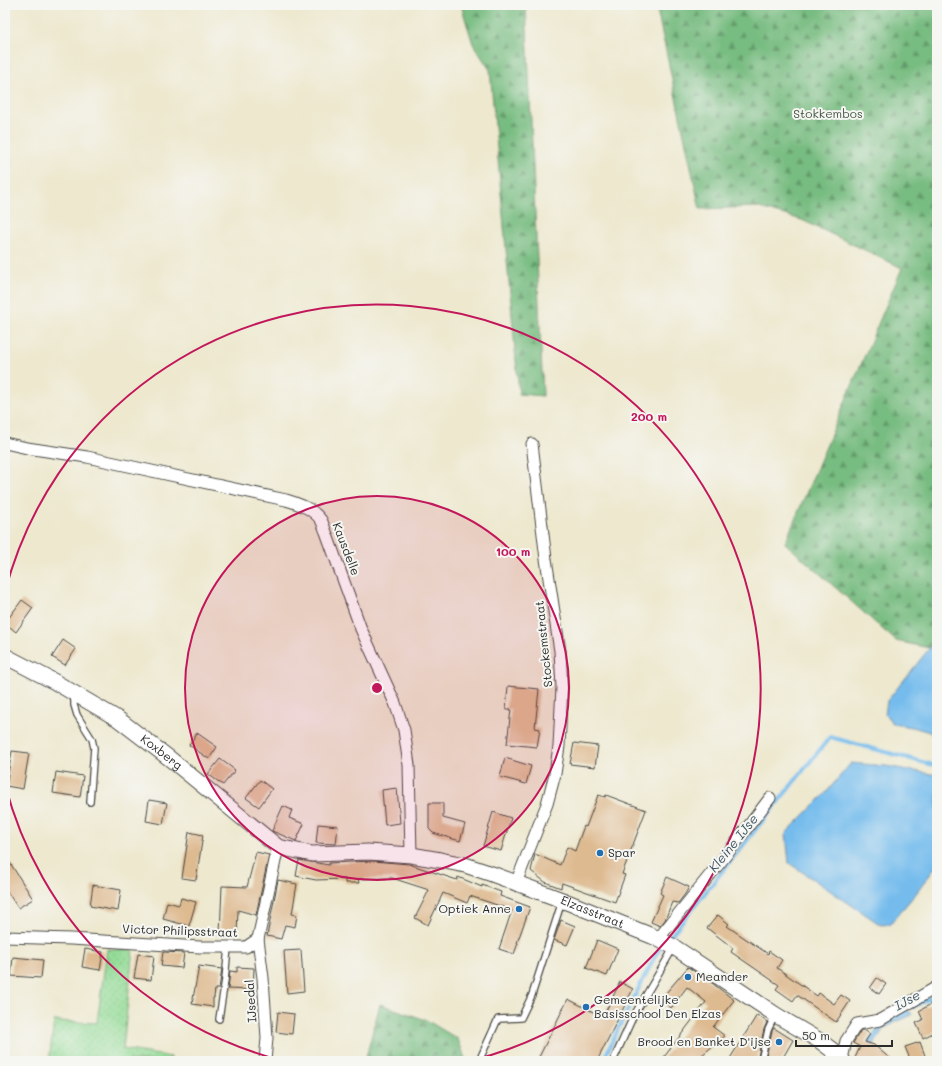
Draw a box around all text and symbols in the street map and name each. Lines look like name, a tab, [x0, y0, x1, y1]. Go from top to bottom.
park label: Stokkembos	[793, 105, 863, 121]
text: 200 m	[631, 408, 667, 424]
street label: Kausdelle	[329, 520, 364, 577]
text: 100 m	[496, 543, 530, 559]
street label: Stockemstraat	[531, 600, 556, 688]
centre of rings	[370, 681, 384, 695]
street label: Koxberg	[138, 730, 186, 773]
water label: Kleine IJse	[704, 810, 761, 875]
place label: Spar	[608, 844, 636, 860]
marker: Spar	[595, 848, 605, 858]
street label: Elzasstraat	[559, 891, 627, 931]
place label: Optiek Anne	[438, 900, 511, 916]
marker: Optiek Anne	[514, 904, 524, 914]
street label: Victor Philipsstraat	[122, 920, 238, 940]
place label: Meander	[696, 968, 748, 984]
marker: Meander	[683, 972, 693, 982]
street label: IJsedal	[241, 979, 259, 1023]
water label: IJse	[891, 986, 923, 1014]
place label: Gemeentelijke Basisschool Den Elzas	[594, 991, 721, 1021]
marker: Gemeentelijke Basisschool Den Elzas	[581, 1002, 591, 1012]
scale bar	[796, 1022, 892, 1048]
text: 50 m	[802, 1027, 830, 1043]
place label: Brood en Banket D'ijse	[638, 1033, 771, 1049]
marker: Brood en Banket D'ijse	[774, 1037, 784, 1047]

